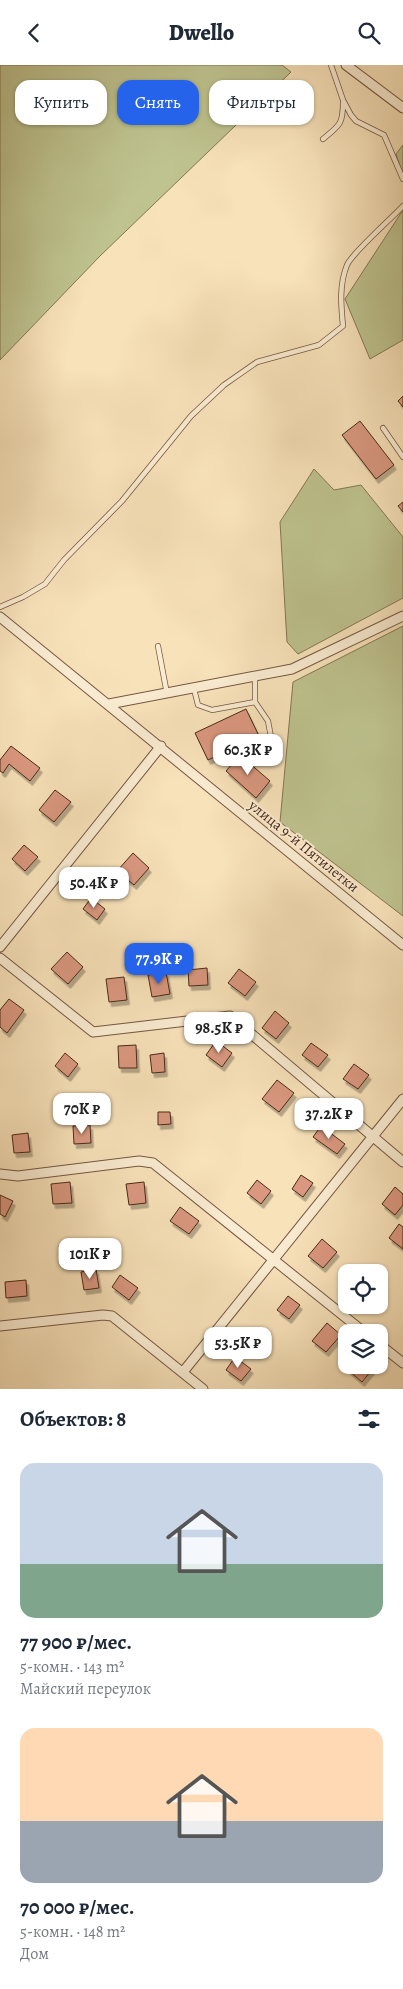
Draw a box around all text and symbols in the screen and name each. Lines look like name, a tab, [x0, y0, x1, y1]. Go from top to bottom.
text: Dwello	[169, 18, 234, 48]
icon: back	[20, 19, 48, 47]
icon: search	[355, 19, 383, 47]
chip: Купить	[15, 80, 107, 125]
chip: Снять	[117, 80, 199, 125]
chip: Фильтры	[209, 80, 314, 125]
pin: 60.3K ₽	[202, 733, 294, 776]
text: 60.3K ₽	[224, 739, 272, 761]
street label: улица 9-й Пятилетки	[244, 795, 363, 897]
pin: 50.4K ₽	[48, 867, 140, 909]
text: 50.4K ₽	[70, 872, 118, 894]
pin: 77.9K ₽	[113, 943, 205, 985]
text: 77.9K ₽	[136, 948, 182, 970]
pin: 98.5K ₽	[173, 1011, 265, 1054]
text: 98.5K ₽	[195, 1017, 243, 1039]
pin: 70K ₽	[47, 1093, 117, 1135]
pin: 37.2K ₽	[283, 1097, 375, 1140]
text: 70K ₽	[64, 1098, 100, 1120]
text: 37.2K ₽	[305, 1103, 353, 1125]
pin: 101K ₽	[49, 1237, 131, 1280]
text: 101K ₽	[70, 1243, 110, 1265]
map controls	[338, 1264, 388, 1374]
button: locate	[338, 1264, 388, 1314]
button: layers	[338, 1324, 388, 1374]
pin: 53.5K ₽	[192, 1327, 284, 1369]
text: 53.5K ₽	[215, 1332, 261, 1354]
text: Объектов: 8	[20, 1405, 126, 1433]
icon: filters	[355, 1405, 383, 1433]
icon: home	[157, 1496, 247, 1586]
text: 77 900 ₽/мес.	[20, 1628, 132, 1656]
text: 5-комн. · 143 m²	[20, 1656, 124, 1678]
text: Майский переулок	[20, 1678, 151, 1700]
icon: home	[157, 1761, 247, 1851]
text: 70 000 ₽/мес.	[20, 1893, 134, 1921]
text: 5-комн. · 148 m²	[20, 1921, 125, 1943]
text: Дом	[20, 1943, 49, 1965]

